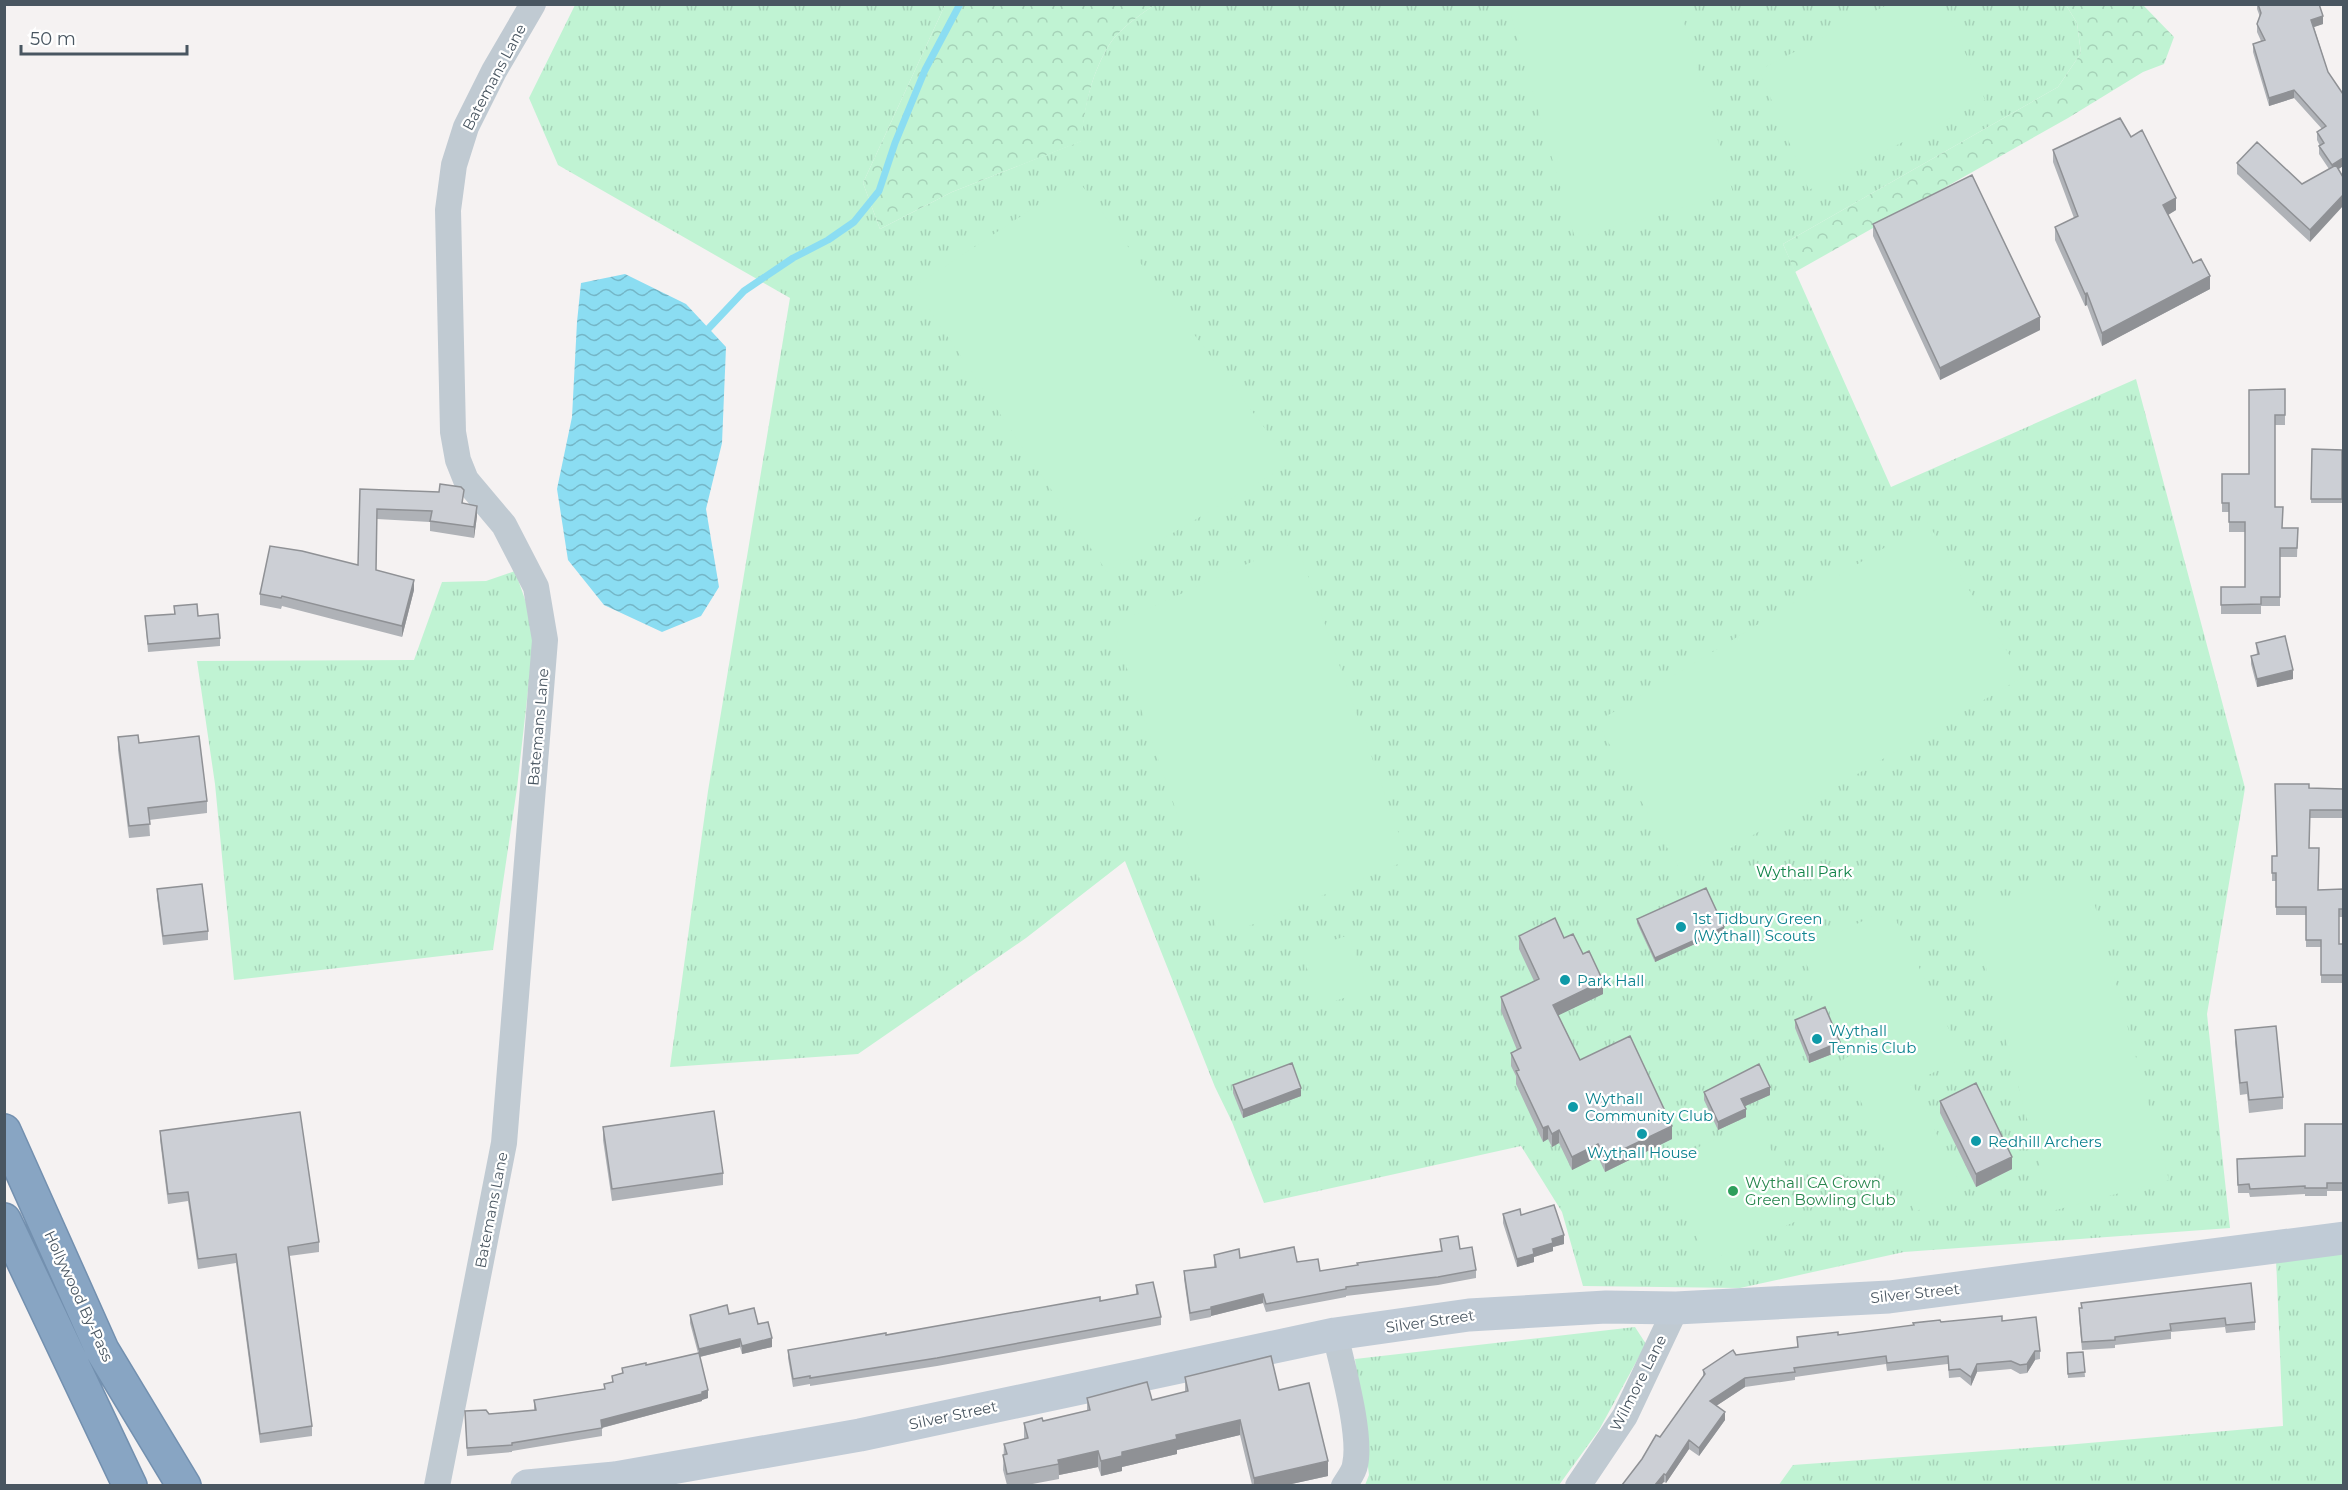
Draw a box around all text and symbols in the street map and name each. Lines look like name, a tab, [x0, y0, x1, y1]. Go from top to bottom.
scale bar	[21, 18, 188, 56]
street label: Batemans Lane	[458, 20, 530, 134]
text: 50 m	[30, 28, 76, 50]
street label: Batemans Lane	[523, 667, 553, 787]
park label: Wythall Park	[1756, 862, 1852, 881]
place label: 1st Tidbury Green (Wythall) Scouts	[1693, 909, 1822, 945]
marker: 1st Tidbury Green (Wythall) Scouts	[1674, 920, 1688, 934]
place label: Park Hall	[1577, 971, 1644, 990]
marker: Park Hall	[1558, 973, 1572, 987]
place label: Wythall Tennis Club	[1829, 1021, 1916, 1057]
marker: Wythall Tennis Club	[1810, 1032, 1824, 1046]
place label: Wythall Community Club	[1585, 1089, 1713, 1125]
marker: Wythall Community Club	[1566, 1100, 1580, 1114]
marker: Wythall House	[1635, 1127, 1649, 1141]
place label: Redhill Archers	[1988, 1132, 2102, 1151]
marker: Redhill Archers	[1969, 1134, 1983, 1148]
place label: Wythall House	[1587, 1143, 1697, 1162]
street label: Batemans Lane	[470, 1150, 512, 1270]
place label: Wythall CA Crown Green Bowling Club	[1745, 1173, 1896, 1209]
marker: Wythall CA Crown Green Bowling Club	[1726, 1184, 1740, 1198]
street label: Hollywood By-Pass	[40, 1227, 118, 1365]
street label: Silver Street	[1869, 1279, 1961, 1307]
street label: Silver Street	[1384, 1305, 1476, 1337]
street label: Wilmore Lane	[1606, 1332, 1670, 1434]
street label: Silver Street	[907, 1396, 999, 1434]

